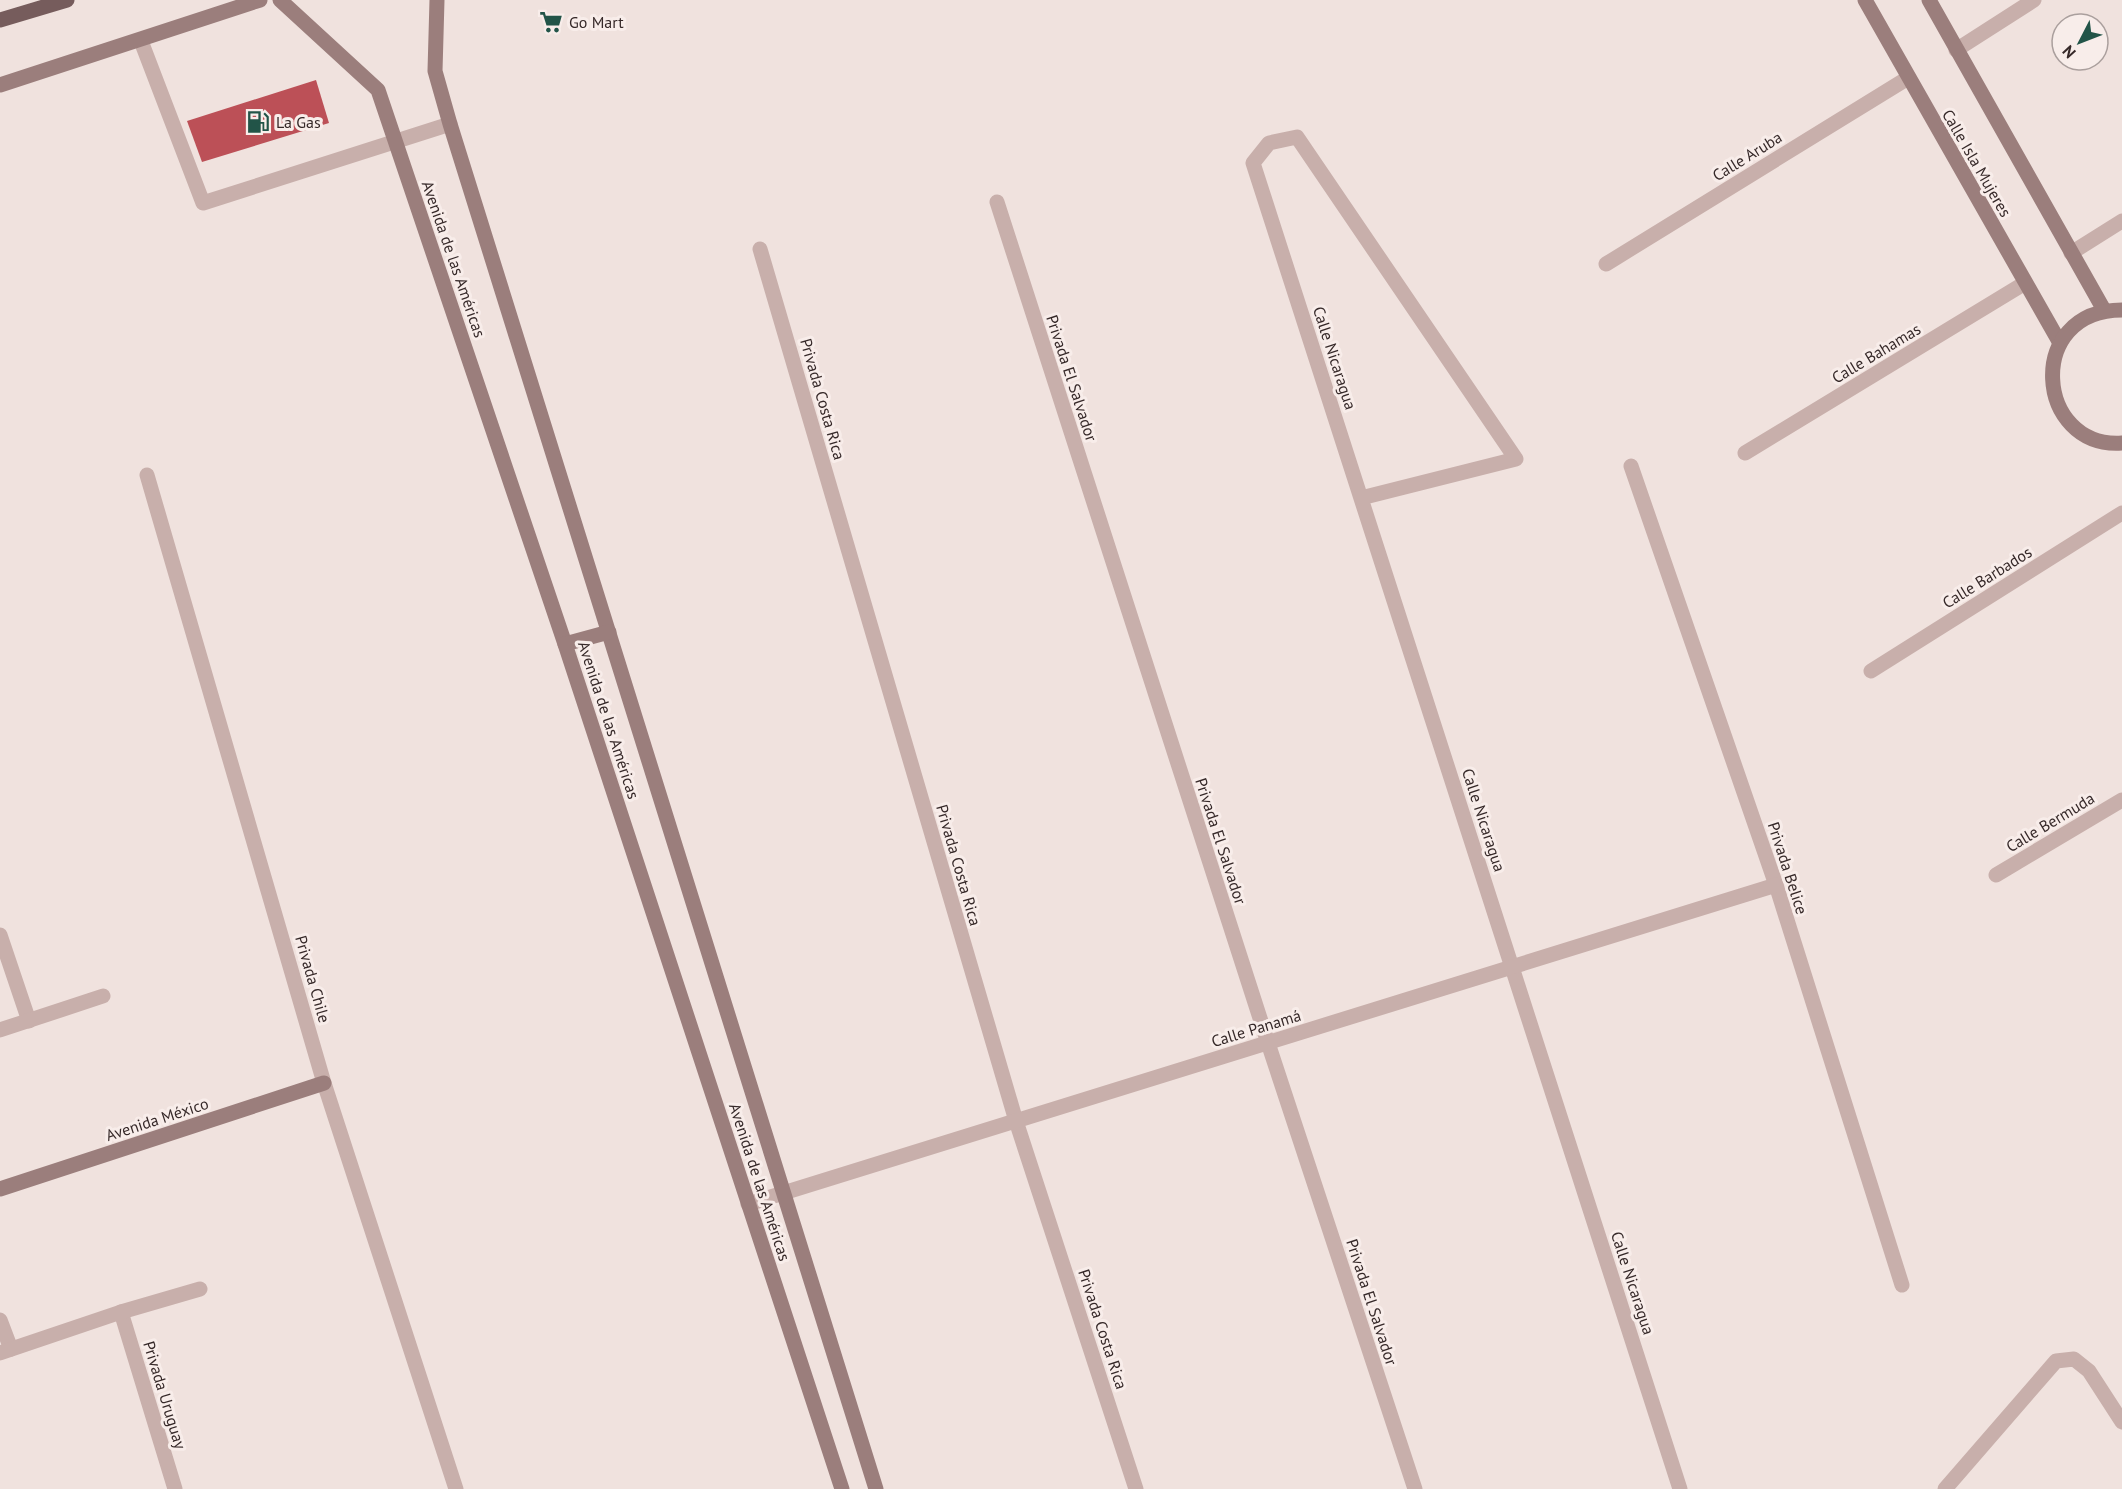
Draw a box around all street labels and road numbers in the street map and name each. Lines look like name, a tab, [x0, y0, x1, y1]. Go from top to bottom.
street label: Calle Isla Mujeres	[1938, 106, 2016, 221]
street label: Calle Aruba	[1709, 127, 1785, 185]
street label: Avenida de las Américas	[418, 178, 490, 340]
street label: Calle Nicaragua	[1309, 304, 1361, 412]
street label: Privada El Salvador	[1042, 312, 1102, 444]
street label: Calle Bahamas	[1828, 318, 1924, 387]
street label: Privada Costa Rica	[796, 336, 850, 462]
street label: Calle Barbados	[1939, 541, 2036, 612]
street label: Avenida de las Américas	[574, 639, 644, 802]
street label: Calle Nicaragua	[1458, 766, 1510, 874]
street label: Privada El Salvador	[1191, 775, 1251, 907]
street label: Calle Bermuda	[2002, 788, 2098, 856]
street label: Privada Costa Rica	[932, 802, 986, 928]
street label: Privada Belice	[1764, 819, 1812, 917]
street label: Privada Chile	[291, 933, 335, 1025]
street label: Calle Panamá	[1209, 1005, 1303, 1051]
street label: Avenida México	[103, 1093, 211, 1145]
street label: Avenida de las Américas	[725, 1101, 795, 1264]
street label: Calle Nicaragua	[1607, 1229, 1659, 1337]
street label: Privada El Salvador	[1342, 1236, 1402, 1368]
street label: Privada Costa Rica	[1074, 1266, 1132, 1392]
street label: Privada Uruguay	[139, 1339, 191, 1452]

